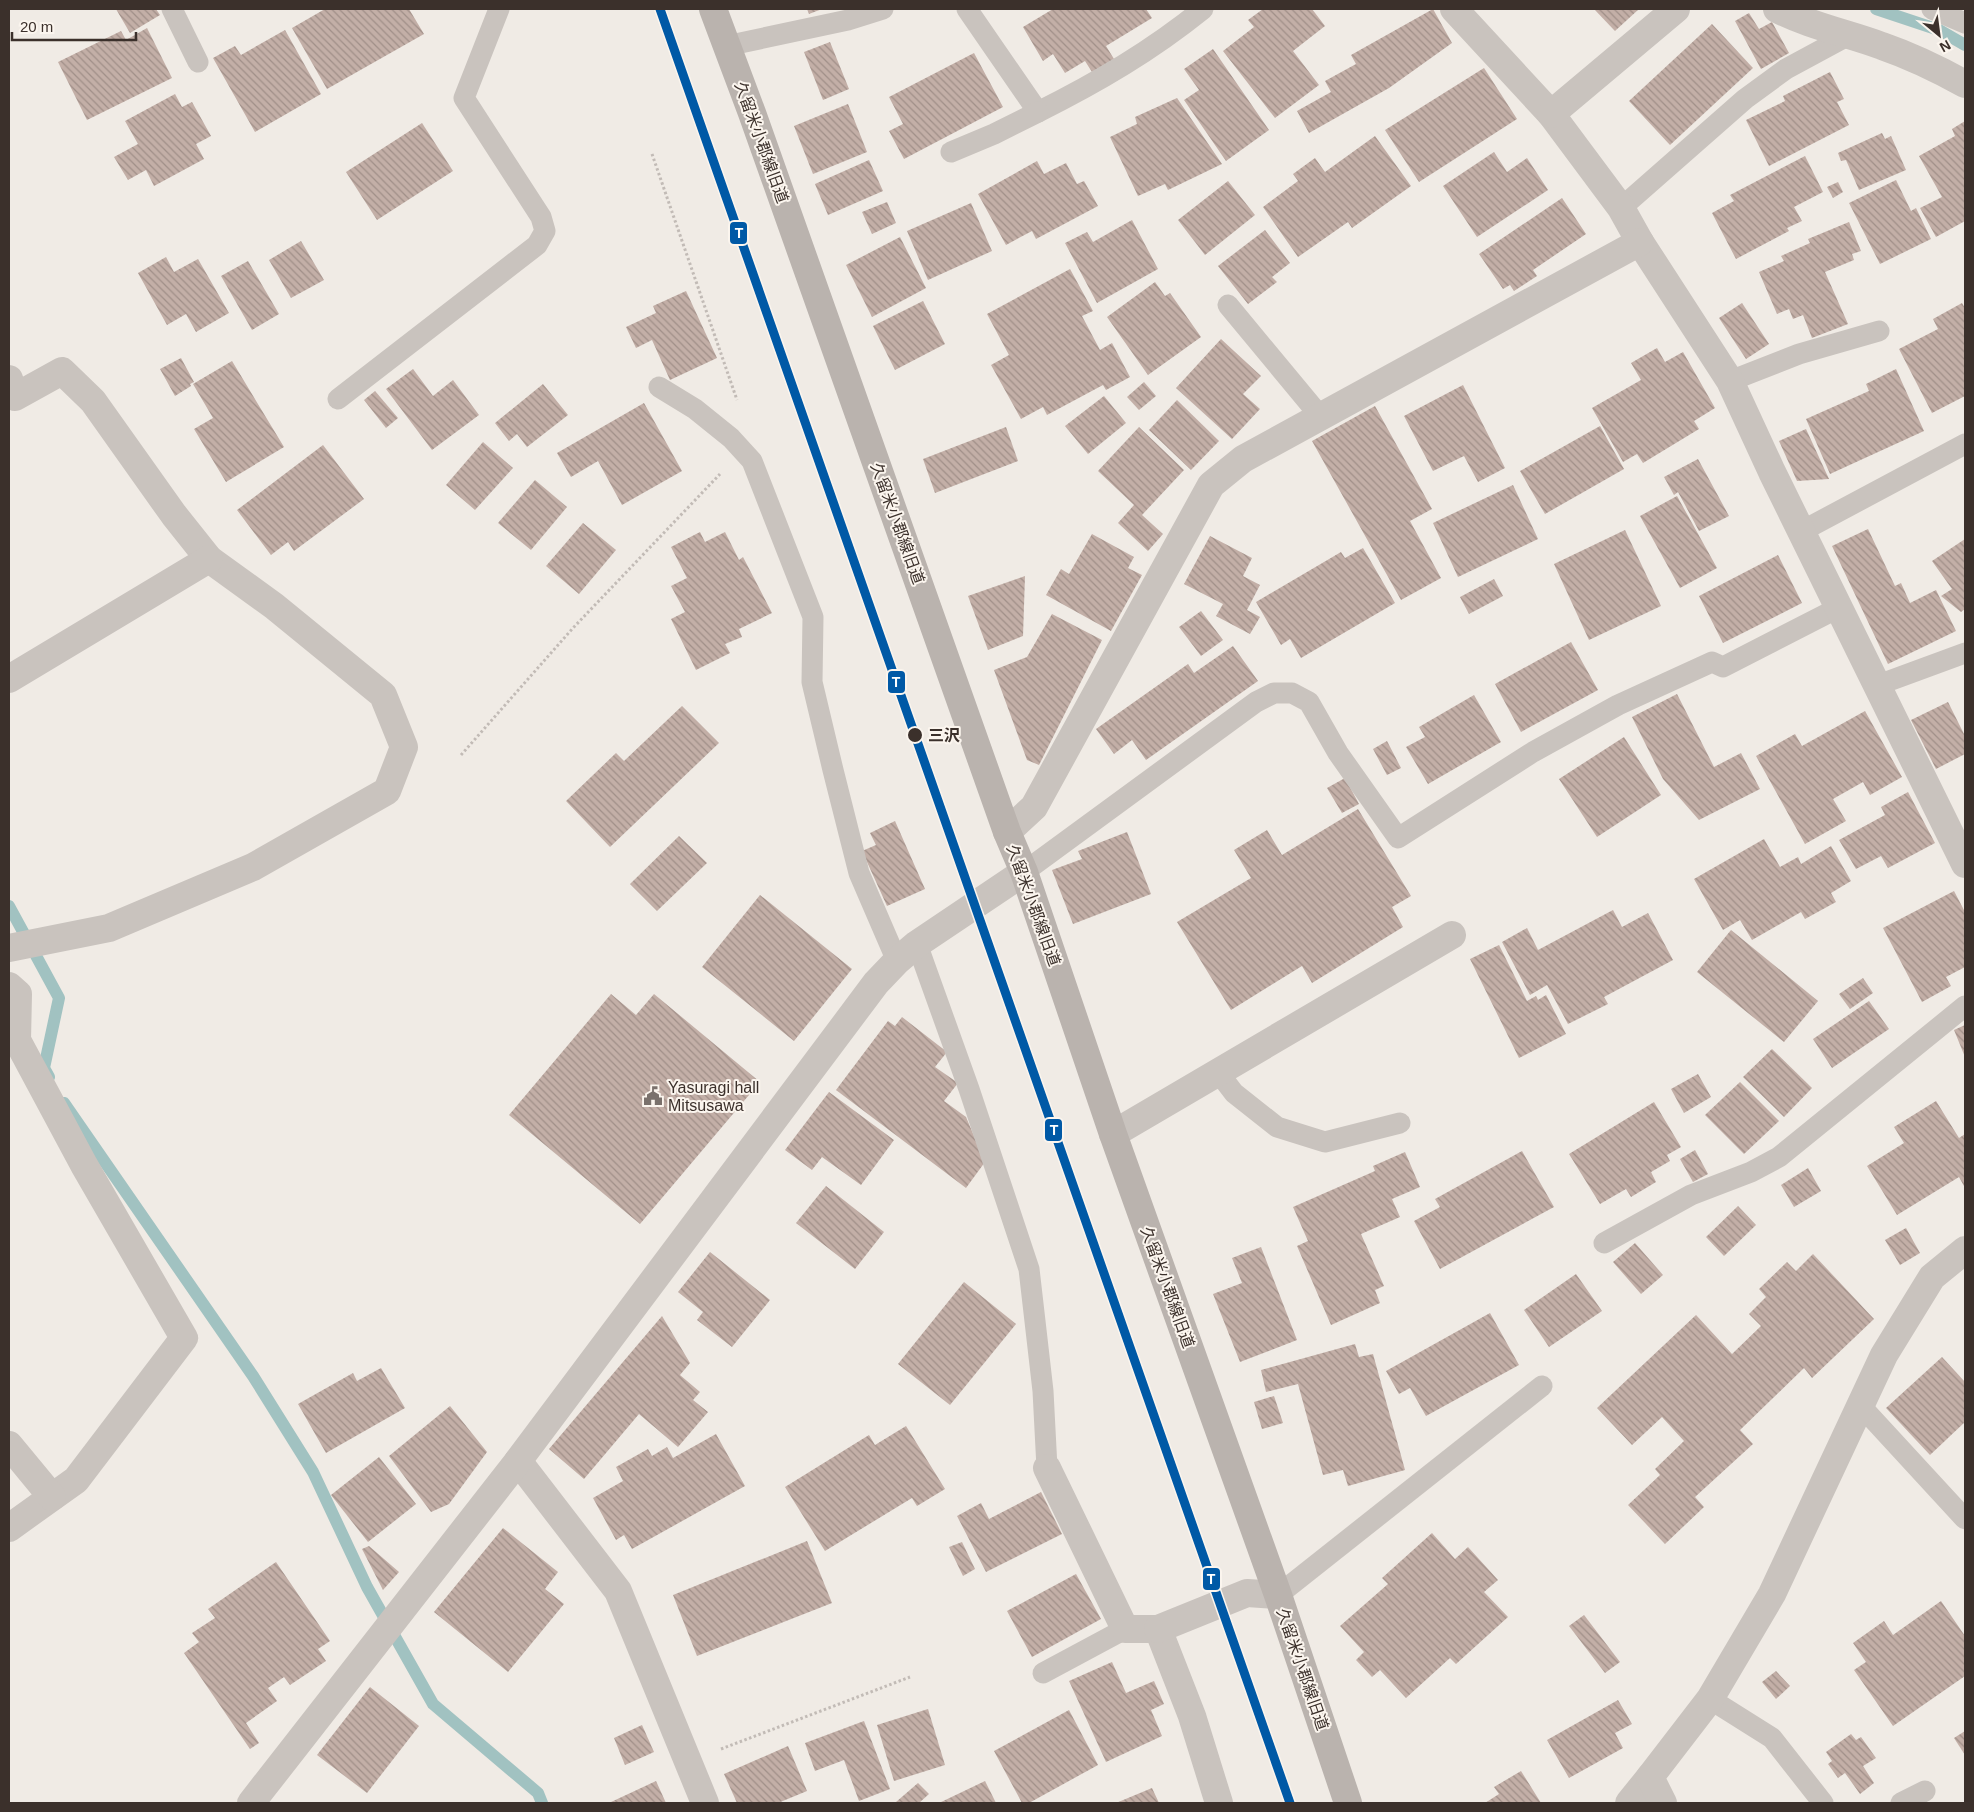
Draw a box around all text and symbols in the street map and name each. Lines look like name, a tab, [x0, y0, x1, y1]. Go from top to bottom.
scale bar	[12, 10, 136, 42]
north arrow	[1914, 10, 1964, 60]
text: 20 m	[20, 18, 53, 35]
text: N	[1937, 37, 1954, 56]
street label: 久留米小郡線旧道	[732, 79, 791, 205]
line badge: T	[729, 221, 748, 245]
text: T	[735, 225, 744, 241]
street label: 久留米小郡線旧道	[868, 460, 927, 586]
line badge: T	[887, 670, 906, 694]
text: T	[892, 674, 901, 690]
marker: 三沢	[906, 726, 924, 744]
place label: 三沢	[928, 727, 960, 744]
street label: 久留米小郡線旧道	[1004, 842, 1063, 968]
place label: Yasuragi hall Mitsusawa	[668, 1079, 759, 1114]
public building icon: Yasuragi hall Mitsusawa	[642, 1085, 664, 1107]
line badge: T	[1044, 1118, 1063, 1142]
text: T	[1050, 1122, 1059, 1138]
street label: 久留米小郡線旧道	[1138, 1224, 1197, 1350]
line badge: T	[1202, 1567, 1221, 1591]
text: T	[1207, 1571, 1216, 1587]
street label: 久留米小郡線旧道	[1274, 1606, 1331, 1732]

